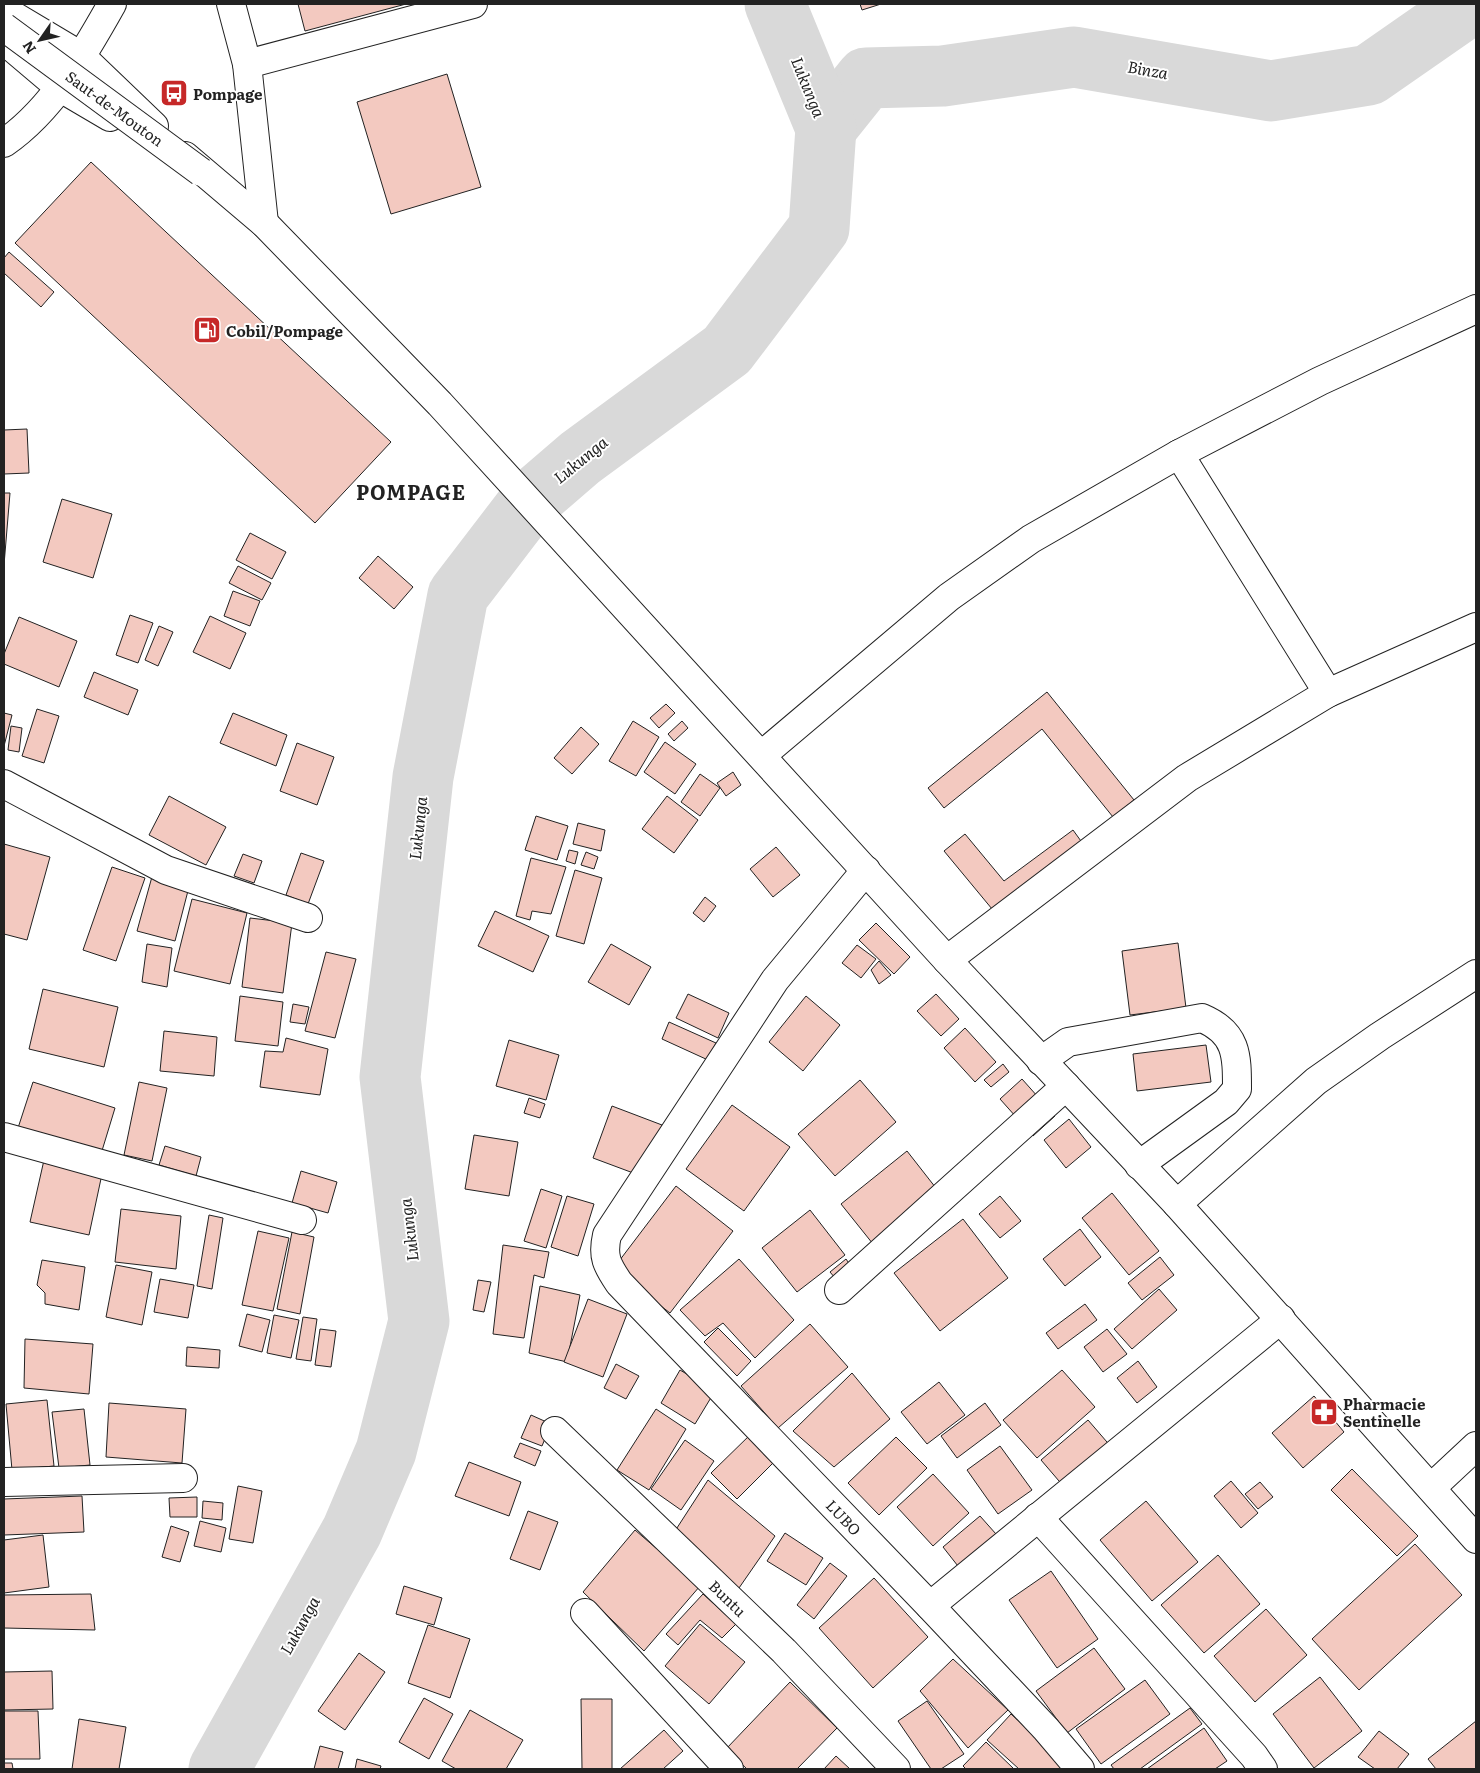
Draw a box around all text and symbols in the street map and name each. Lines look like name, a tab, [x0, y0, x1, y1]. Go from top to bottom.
north arrow	[15, 15, 65, 65]
text: N	[17, 37, 40, 58]
water label: Lukunga	[786, 53, 832, 122]
water label: Binza	[1126, 54, 1171, 85]
street label: Saut-de-Mouton	[61, 65, 169, 151]
bus stop icon: Pompage	[159, 78, 189, 108]
place label: Pompage	[193, 82, 263, 105]
fuel station icon: Cobil/Pompage	[192, 315, 222, 345]
place label: Cobil/Pompage	[226, 319, 343, 342]
water label: Lukunga	[548, 429, 613, 488]
district label: POMPAGE	[356, 476, 466, 506]
water label: Lukunga	[402, 794, 432, 861]
water label: Lukunga	[392, 1196, 424, 1263]
place label: Pharmacie Sentinelle	[1343, 1392, 1426, 1432]
pharmacy icon: Pharmacie Sentinelle	[1309, 1397, 1339, 1427]
street label: LUBO	[821, 1494, 867, 1540]
street label: Buntu	[704, 1574, 752, 1622]
water label: Lukunga	[273, 1591, 325, 1659]

